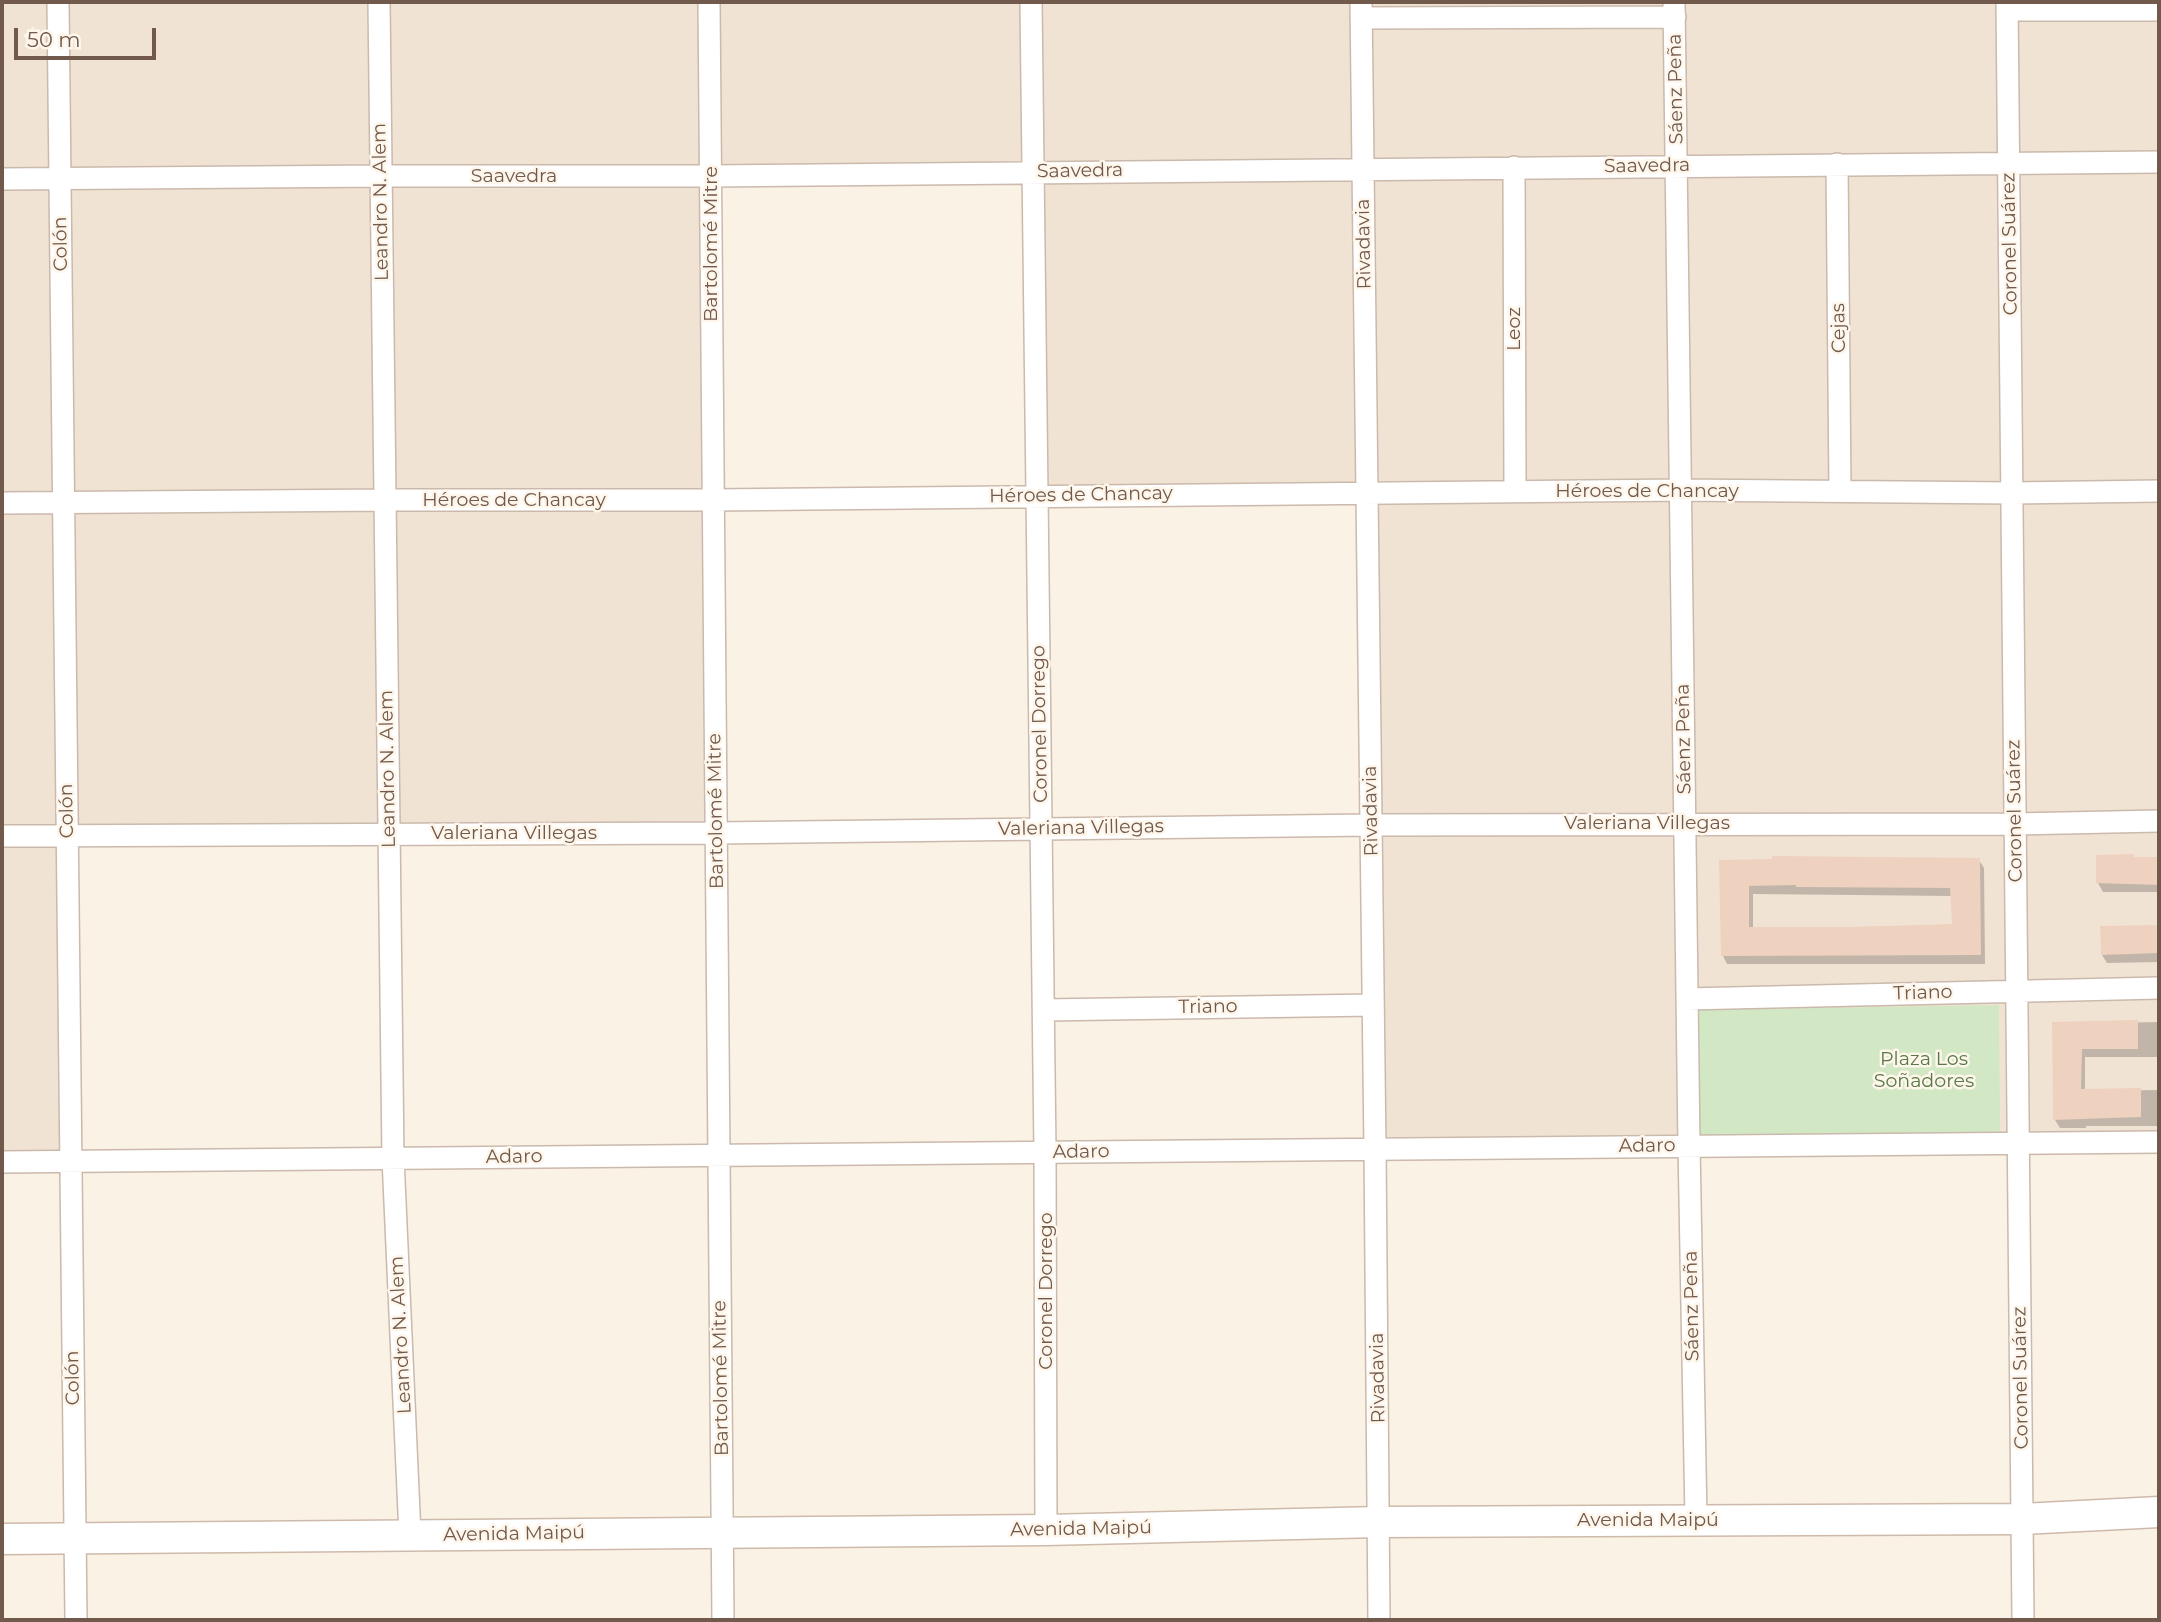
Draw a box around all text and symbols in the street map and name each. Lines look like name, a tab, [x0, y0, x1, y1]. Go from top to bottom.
scale bar	[18, 14, 159, 58]
text: 50 m	[27, 27, 81, 52]
street label: Sáenz Peña	[1664, 33, 1688, 145]
street label: Leandro N. Alem	[368, 123, 394, 281]
street label: Saavedra	[1604, 154, 1690, 178]
street label: Saavedra	[1037, 159, 1123, 183]
street label: Saavedra	[471, 165, 557, 187]
street label: Bartolomé Mitre	[700, 166, 722, 322]
street label: Coronel Suárez	[1997, 172, 2023, 316]
street label: Rivadavia	[1352, 199, 1376, 289]
street label: Colón	[49, 216, 73, 272]
street label: Cejas	[1827, 303, 1851, 353]
street label: Leoz	[1503, 307, 1525, 351]
street label: Héroes de Chancay	[1555, 480, 1739, 502]
street label: Héroes de Chancay	[989, 482, 1173, 508]
street label: Héroes de Chancay	[422, 489, 606, 511]
street label: Coronel Dorrego	[1027, 645, 1053, 803]
street label: Sáenz Peña	[1672, 683, 1696, 795]
street label: Leandro N. Alem	[375, 690, 401, 848]
street label: Bartolomé Mitre	[703, 733, 729, 889]
street label: Coronel Suárez	[2002, 739, 2028, 883]
street label: Rivadavia	[1359, 766, 1383, 856]
street label: Colón	[55, 783, 79, 839]
street label: Valeriana Villegas	[1564, 812, 1730, 834]
street label: Valeriana Villegas	[998, 815, 1164, 841]
street label: Valeriana Villegas	[431, 822, 597, 844]
street label: Triano	[1893, 981, 1953, 1005]
street label: Triano	[1178, 995, 1238, 1019]
park label: Plaza Los Soñadores	[1874, 1048, 1974, 1092]
street label: Adaro	[1618, 1134, 1676, 1158]
street label: Adaro	[1052, 1140, 1110, 1164]
street label: Adaro	[485, 1145, 543, 1169]
street label: Coronel Dorrego	[1035, 1212, 1057, 1370]
street label: Sáenz Peña	[1680, 1250, 1704, 1362]
street label: Leandro N. Alem	[385, 1255, 417, 1415]
street label: Bartolomé Mitre	[708, 1300, 734, 1456]
street label: Coronel Suárez	[2008, 1306, 2034, 1450]
street label: Rivadavia	[1366, 1333, 1390, 1423]
street label: Colón	[61, 1350, 85, 1406]
street label: Avenida Maipú	[1577, 1509, 1719, 1531]
street label: Avenida Maipú	[1010, 1516, 1152, 1542]
street label: Avenida Maipú	[443, 1521, 585, 1547]

